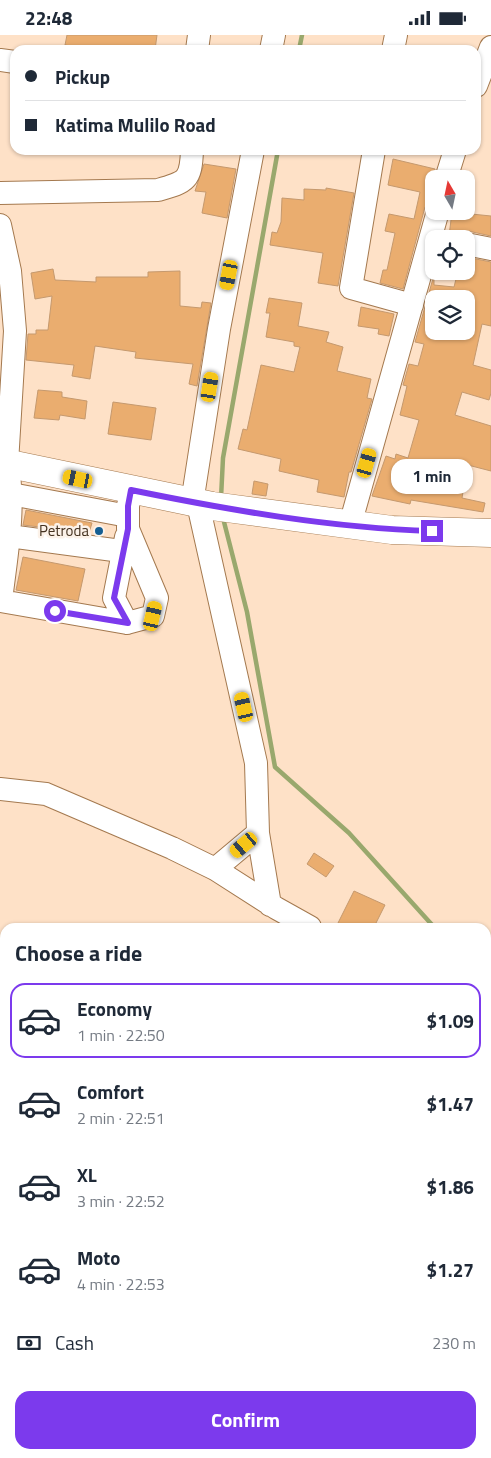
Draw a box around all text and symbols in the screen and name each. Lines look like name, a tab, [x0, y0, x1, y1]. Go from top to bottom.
text: 22:48	[25, 3, 72, 32]
text: Pickup	[55, 62, 110, 91]
text: Katima Mulilo Road	[55, 110, 216, 139]
north arrow	[425, 170, 475, 220]
map controls	[425, 170, 475, 340]
button: locate	[425, 230, 475, 280]
car	[218, 259, 239, 291]
button: layers	[425, 290, 475, 340]
car	[200, 371, 219, 403]
car	[355, 447, 378, 479]
callout: 1 min	[391, 459, 473, 493]
text: 1 min	[413, 464, 451, 488]
car	[61, 469, 94, 489]
place label: Petroda	[39, 519, 89, 542]
route end	[421, 520, 443, 542]
marker: Petroda	[93, 525, 105, 537]
route start	[44, 600, 66, 622]
car	[142, 600, 163, 632]
car	[233, 691, 254, 723]
car	[227, 830, 260, 860]
text: Choose a ride	[15, 936, 142, 970]
text: Economy	[77, 994, 152, 1023]
icon: car	[17, 998, 62, 1043]
text: $1.09	[427, 1006, 474, 1035]
text: 1 min · 22:50	[77, 1023, 165, 1047]
text: Comfort	[77, 1077, 144, 1106]
icon: car	[17, 1081, 62, 1126]
text: $1.47	[427, 1089, 474, 1118]
text: 2 min · 22:51	[77, 1106, 165, 1130]
text: XL	[77, 1160, 97, 1189]
icon: car	[17, 1164, 62, 1209]
text: $1.86	[427, 1172, 474, 1201]
text: 3 min · 22:52	[77, 1189, 165, 1213]
text: Moto	[77, 1243, 120, 1272]
icon: car	[17, 1247, 62, 1292]
text: $1.27	[427, 1255, 474, 1284]
text: 4 min · 22:53	[77, 1272, 165, 1296]
text: Cash	[55, 1328, 94, 1357]
icon: cash	[15, 1329, 43, 1357]
text: 230 m	[432, 1331, 476, 1355]
button: Confirm	[15, 1391, 476, 1449]

